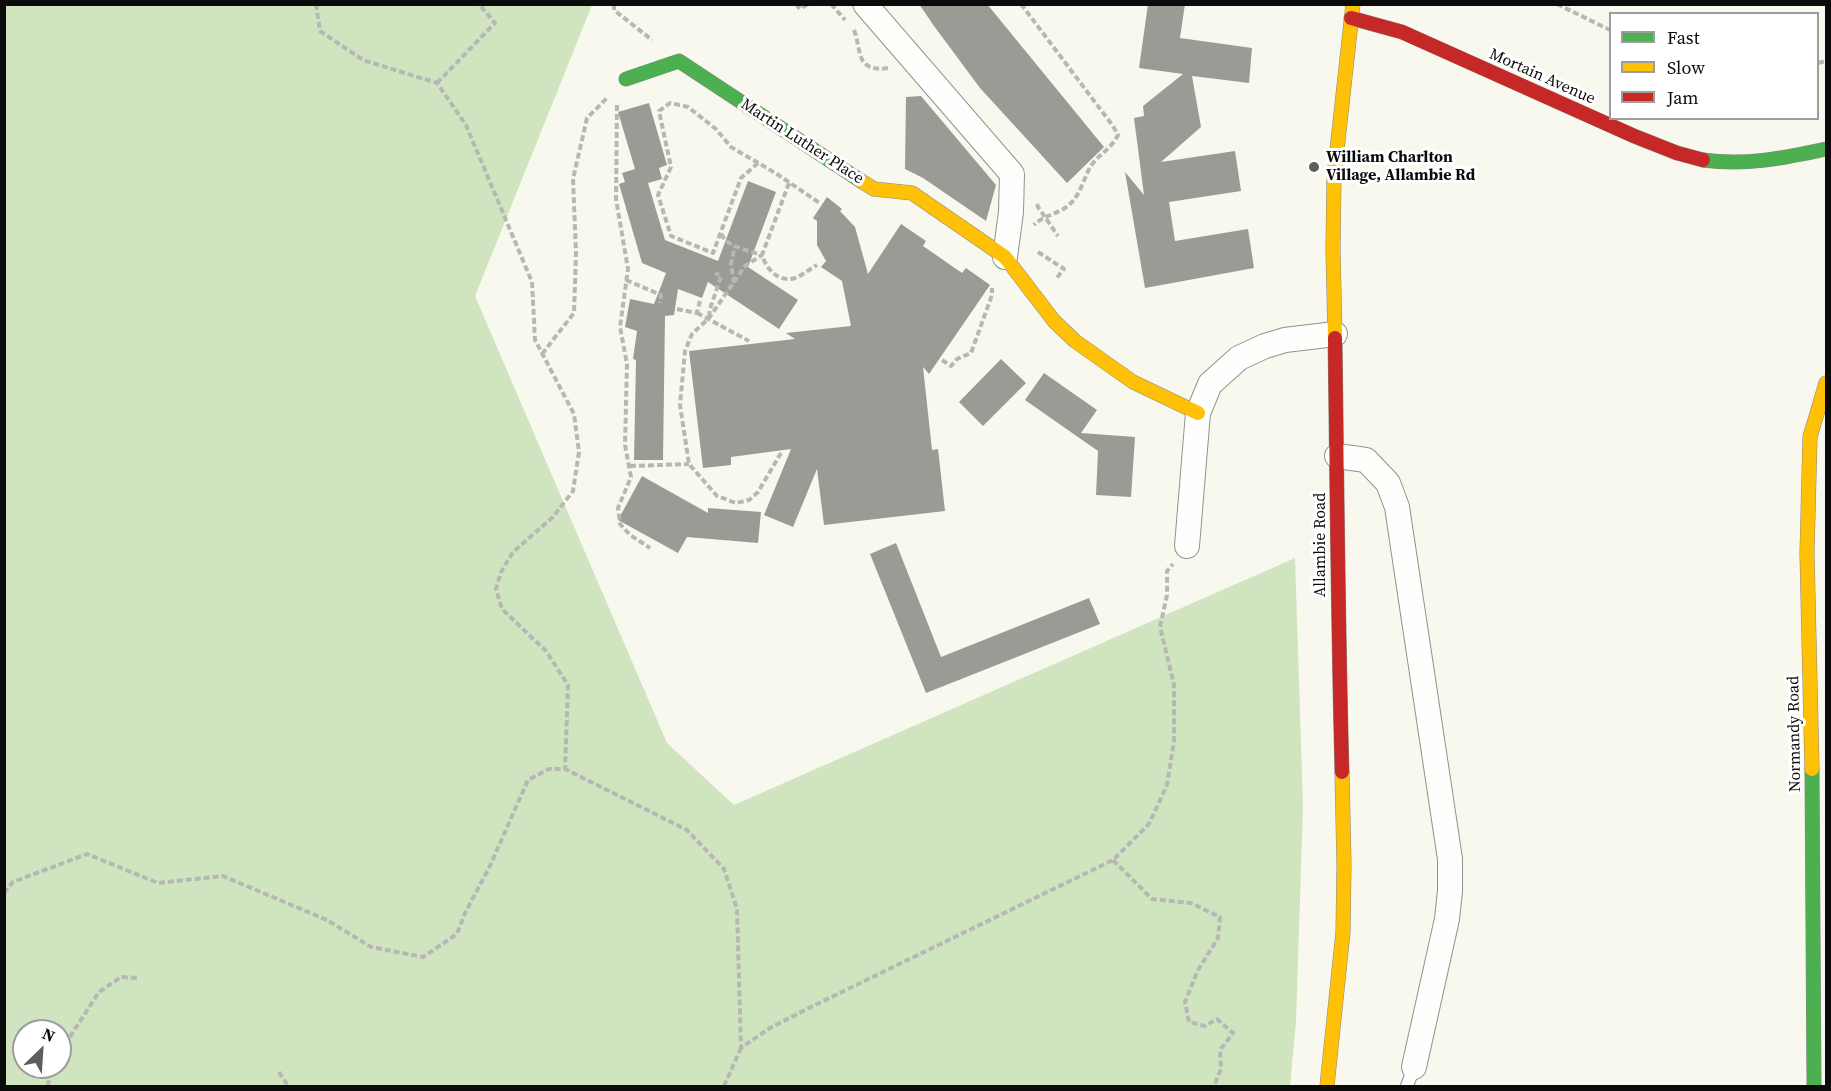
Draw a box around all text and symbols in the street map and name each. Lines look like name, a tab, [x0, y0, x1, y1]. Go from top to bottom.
legend	[1609, 12, 1819, 120]
text: Fast	[1667, 25, 1700, 50]
street label: Mortain Avenue	[1486, 45, 1598, 109]
text: Slow	[1667, 55, 1705, 80]
text: Jam	[1667, 85, 1699, 110]
street label: Martin Luther Place	[737, 95, 867, 189]
place label: William Charlton Village, Allambie Rd	[1326, 148, 1475, 186]
marker: William Charlton Village, Allambie Rd	[1307, 160, 1321, 174]
street label: Allambie Road	[1311, 493, 1331, 597]
street label: Normandy Road	[1784, 676, 1806, 792]
north arrow	[12, 1019, 72, 1079]
text: N	[39, 1022, 59, 1047]

